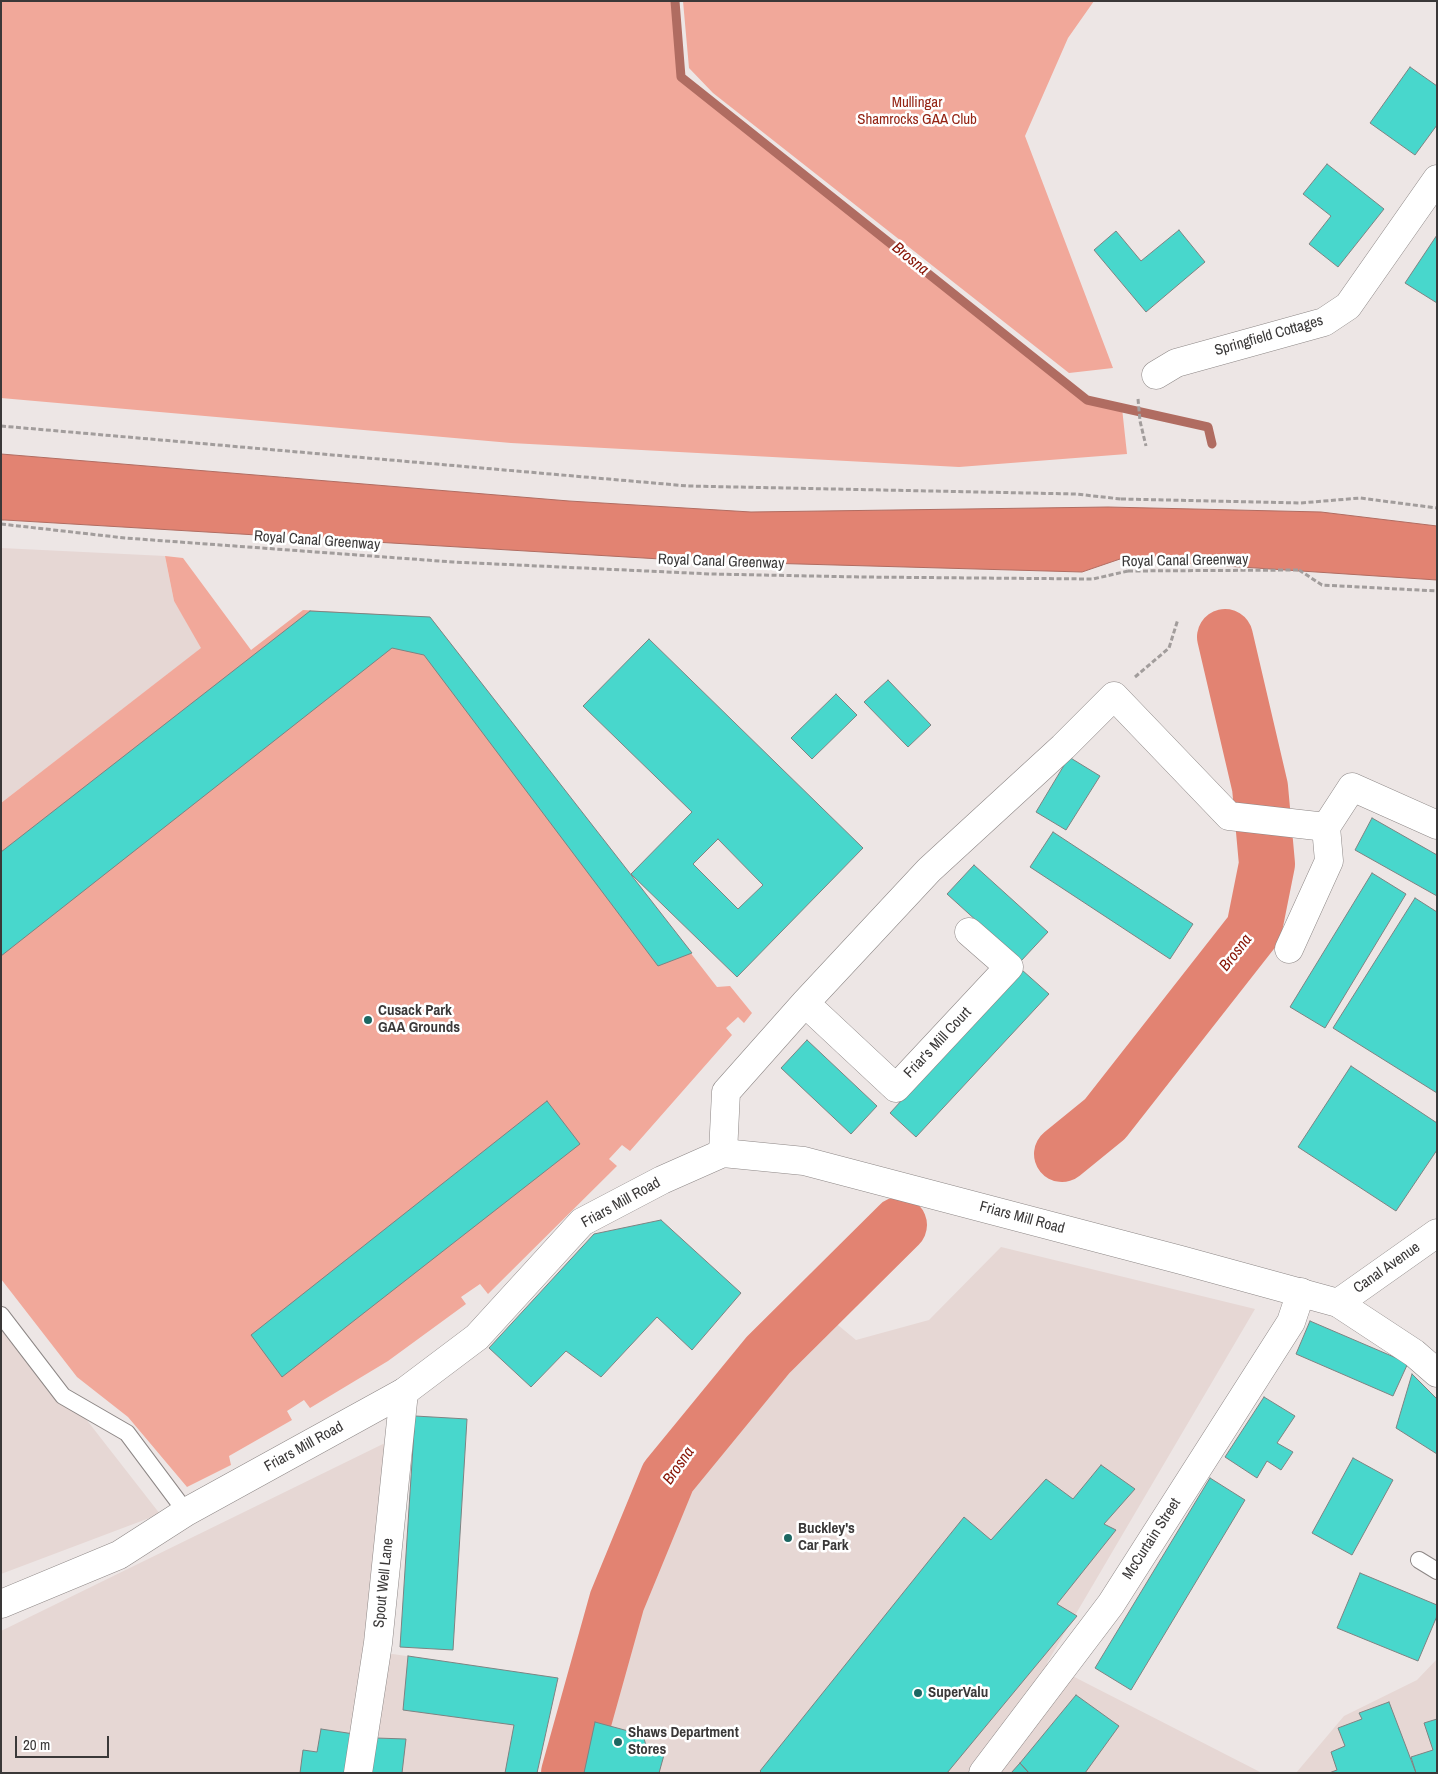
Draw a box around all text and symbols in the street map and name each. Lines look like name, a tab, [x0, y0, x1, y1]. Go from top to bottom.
park label: Mullingar Shamrocks GAA Club	[857, 94, 977, 129]
water label: Brosna	[888, 238, 932, 280]
street label: Springfield Cottages	[1213, 312, 1325, 360]
street label: Royal Canal Greenway	[253, 528, 381, 554]
street label: Royal Canal Greenway	[657, 551, 785, 573]
street label: Royal Canal Greenway	[1122, 551, 1248, 571]
water label: Brosna	[1216, 931, 1256, 975]
place label: Cusack Park GAA Grounds	[378, 1002, 460, 1037]
street label: Friar's Mill Court	[901, 1004, 975, 1082]
marker: Cusack Park GAA Grounds	[362, 1014, 374, 1026]
street label: Friars Mill Road	[578, 1174, 664, 1232]
street label: Friars Mill Road	[977, 1198, 1067, 1238]
street label: Canal Avenue	[1350, 1239, 1424, 1297]
street label: Friars Mill Road	[261, 1418, 347, 1476]
water label: Brosna	[659, 1443, 699, 1489]
street label: McCurtain Street	[1119, 1495, 1185, 1583]
place label: Buckley's Car Park	[798, 1520, 855, 1555]
marker: Buckley's Car Park	[782, 1532, 794, 1544]
street label: Spout Well Lane	[370, 1537, 398, 1629]
place label: SuperValu	[928, 1684, 988, 1702]
marker: SuperValu	[912, 1687, 924, 1699]
place label: Shaws Department Stores	[628, 1724, 739, 1759]
scale bar	[18, 1726, 111, 1758]
text: 20 m	[23, 1734, 50, 1755]
marker: Shaws Department Stores	[612, 1736, 624, 1748]

